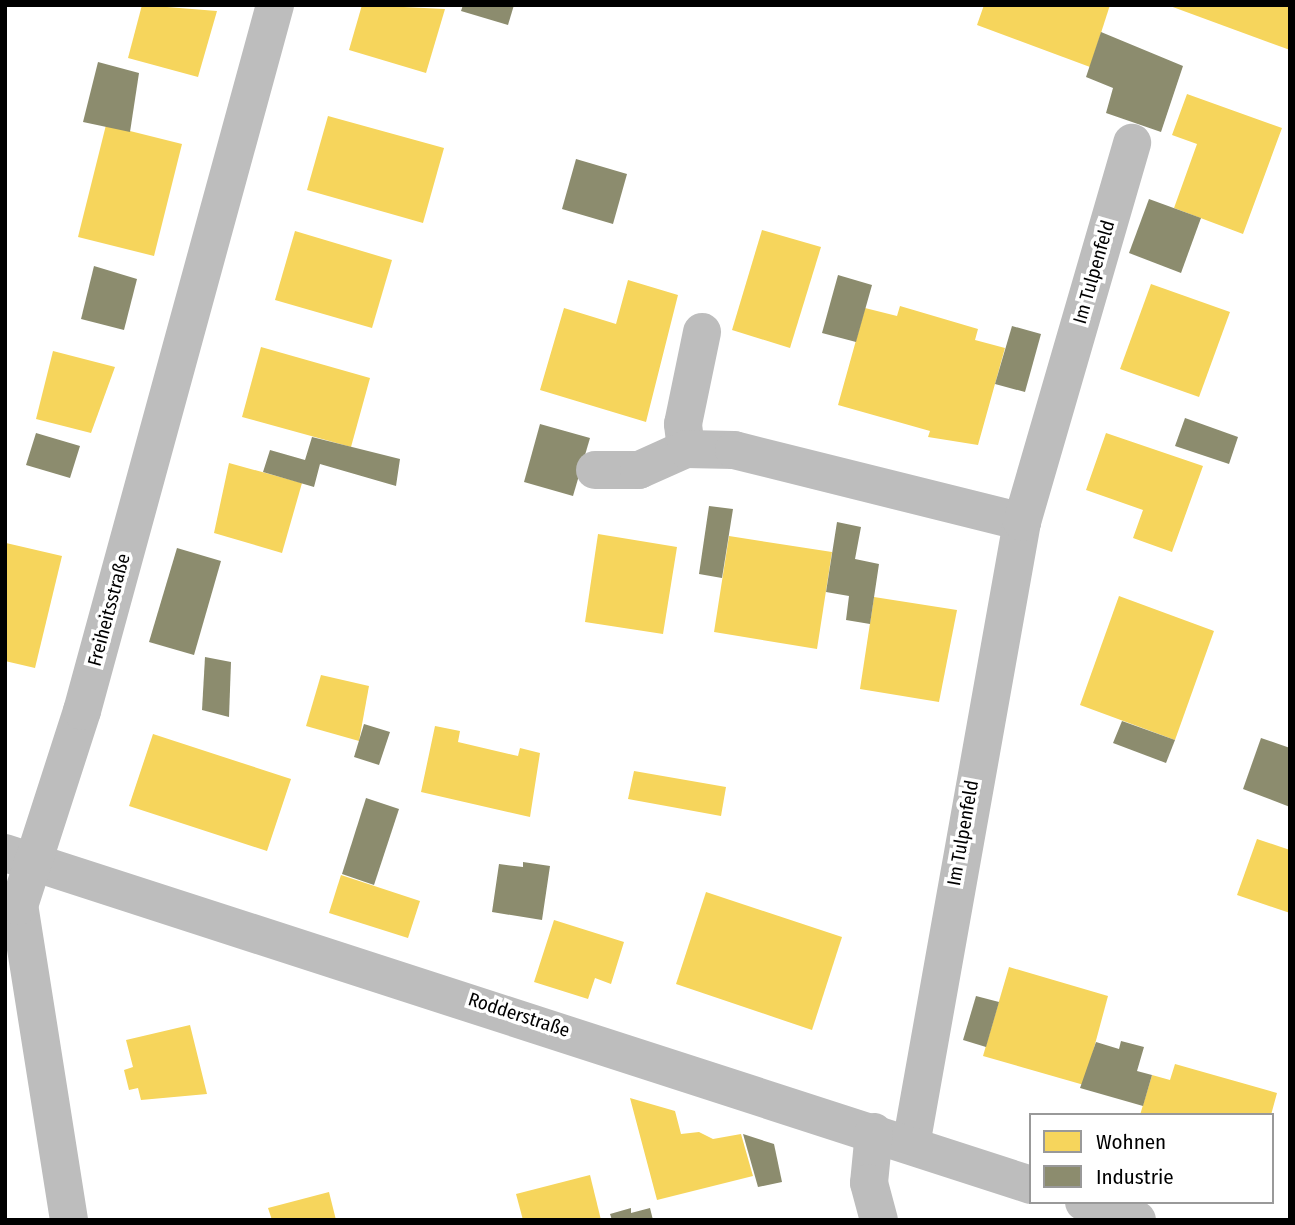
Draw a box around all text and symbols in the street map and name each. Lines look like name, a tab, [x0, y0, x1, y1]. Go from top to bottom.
street label: Im Tulpenfeld	[1068, 218, 1120, 326]
street label: Freiheitsstraße	[83, 551, 135, 669]
street label: Im Tulpenfeld	[943, 778, 983, 888]
street label: Rodderstraße	[465, 988, 573, 1042]
legend	[1029, 1113, 1274, 1204]
text: Wohnen	[1096, 1129, 1166, 1155]
text: Industrie	[1096, 1164, 1174, 1190]

